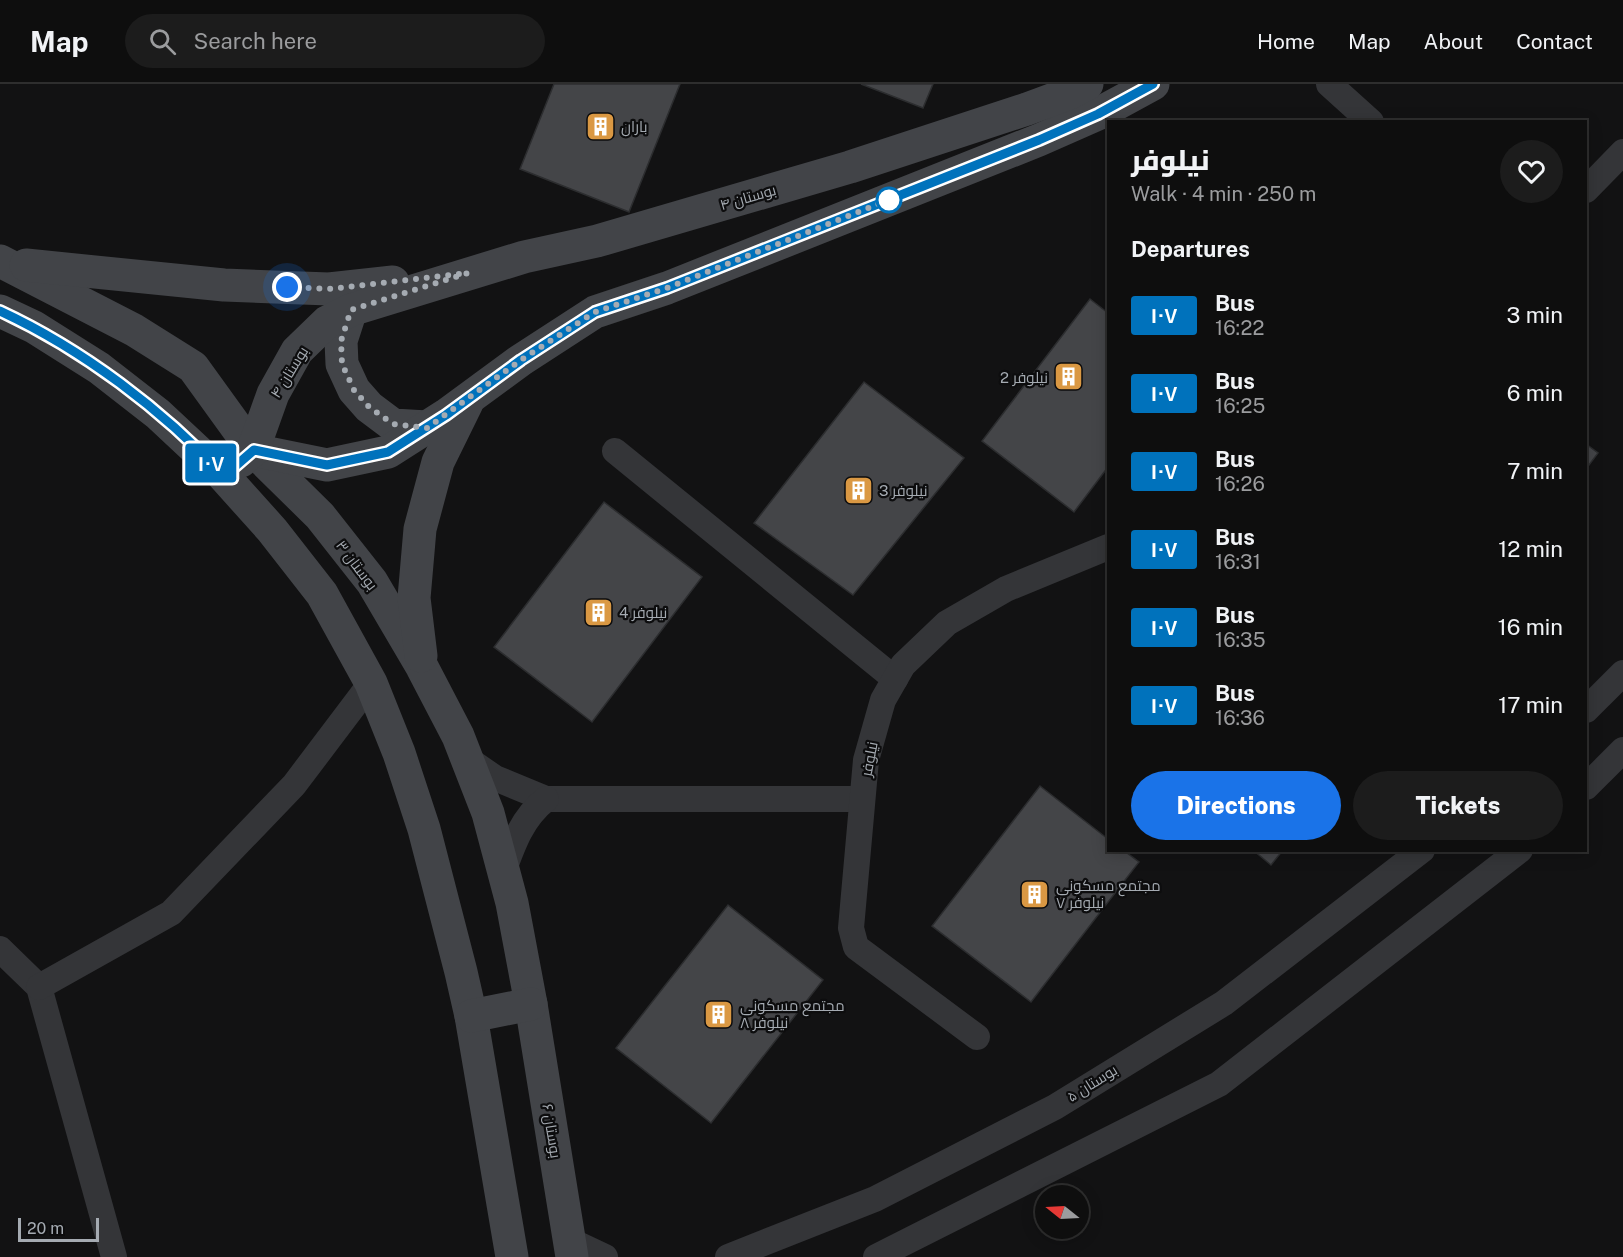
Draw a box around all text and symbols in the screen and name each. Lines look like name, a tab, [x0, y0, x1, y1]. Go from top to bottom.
search box	[125, 14, 545, 68]
text: Map	[30, 25, 89, 58]
icon: search	[146, 25, 179, 58]
text: Search here	[194, 28, 317, 54]
text: Home	[1257, 29, 1315, 54]
text: Map	[1348, 29, 1391, 54]
text: About	[1424, 29, 1483, 54]
text: Contact	[1516, 29, 1593, 54]
building icon: باران	[584, 110, 616, 142]
place label: باران	[621, 118, 647, 137]
button: heart	[1500, 140, 1563, 203]
text: نیلوفر	[1131, 143, 1210, 176]
street label: بوستان ۴	[718, 181, 779, 215]
text: Walk · 4 min · 250 m	[1131, 182, 1316, 206]
unlabelled marker	[876, 187, 902, 213]
text: Departures	[1131, 236, 1250, 262]
your location	[272, 272, 302, 302]
text: Bus	[1215, 290, 1255, 316]
text: 3 min	[1506, 302, 1563, 328]
text: ۱۰۷	[1150, 303, 1178, 328]
text: 16:22	[1215, 316, 1264, 340]
street label: بوستان ۴	[267, 343, 313, 402]
building icon: نیلوفر 2	[1053, 361, 1085, 393]
text: Bus	[1215, 368, 1255, 394]
place label: نیلوفر 2	[1000, 369, 1048, 387]
text: 6 min	[1507, 380, 1563, 406]
text: ۱۰۷	[1150, 381, 1178, 406]
text: 16:25	[1215, 394, 1265, 418]
line badge: ۱۰۷	[176, 444, 246, 482]
text: Bus	[1215, 446, 1255, 472]
text: ۱۰۷	[197, 451, 225, 476]
text: 7 min	[1507, 458, 1563, 484]
text: ۱۰۷	[1150, 459, 1178, 484]
text: 16:26	[1215, 472, 1265, 496]
building icon: نیلوفر 3	[842, 474, 874, 506]
place label: نیلوفر 3	[879, 482, 927, 500]
text: Bus	[1215, 524, 1255, 550]
text: 12 min	[1498, 536, 1563, 562]
street label: بوستان ۳	[331, 537, 381, 594]
text: ۱۰۷	[1150, 537, 1178, 562]
text: 16:31	[1215, 550, 1261, 574]
building icon: نیلوفر 4	[582, 596, 614, 628]
text: Bus	[1215, 602, 1255, 628]
place label: نیلوفر 4	[619, 604, 667, 622]
text: 16 min	[1498, 614, 1563, 640]
text: ۱۰۷	[1150, 615, 1178, 640]
text: 16:35	[1215, 628, 1266, 652]
text: Bus	[1215, 680, 1255, 706]
text: 17 min	[1498, 692, 1563, 718]
text: ۱۰۷	[1150, 693, 1178, 718]
text: 16:36	[1215, 706, 1265, 730]
street label: نیلوفر	[857, 740, 882, 779]
button: Directions	[1131, 771, 1341, 840]
button: Tickets	[1353, 771, 1563, 840]
place label: مجتمع مسکونی نیلوفر ۷	[1056, 877, 1161, 912]
building icon: مجتمع مسکونی نیلوفر ۷	[1019, 878, 1051, 910]
place label: مجتمع مسکونی نیلوفر ۸	[740, 997, 845, 1032]
building icon: مجتمع مسکونی نیلوفر ۸	[703, 998, 735, 1030]
street label: بوستان ۵	[1064, 1061, 1121, 1107]
street label: بوستان ۶	[537, 1103, 565, 1160]
north arrow	[1035, 1185, 1089, 1239]
map controls	[1035, 1185, 1089, 1239]
scale bar	[18, 1215, 99, 1242]
text: 20 m	[27, 1219, 64, 1238]

